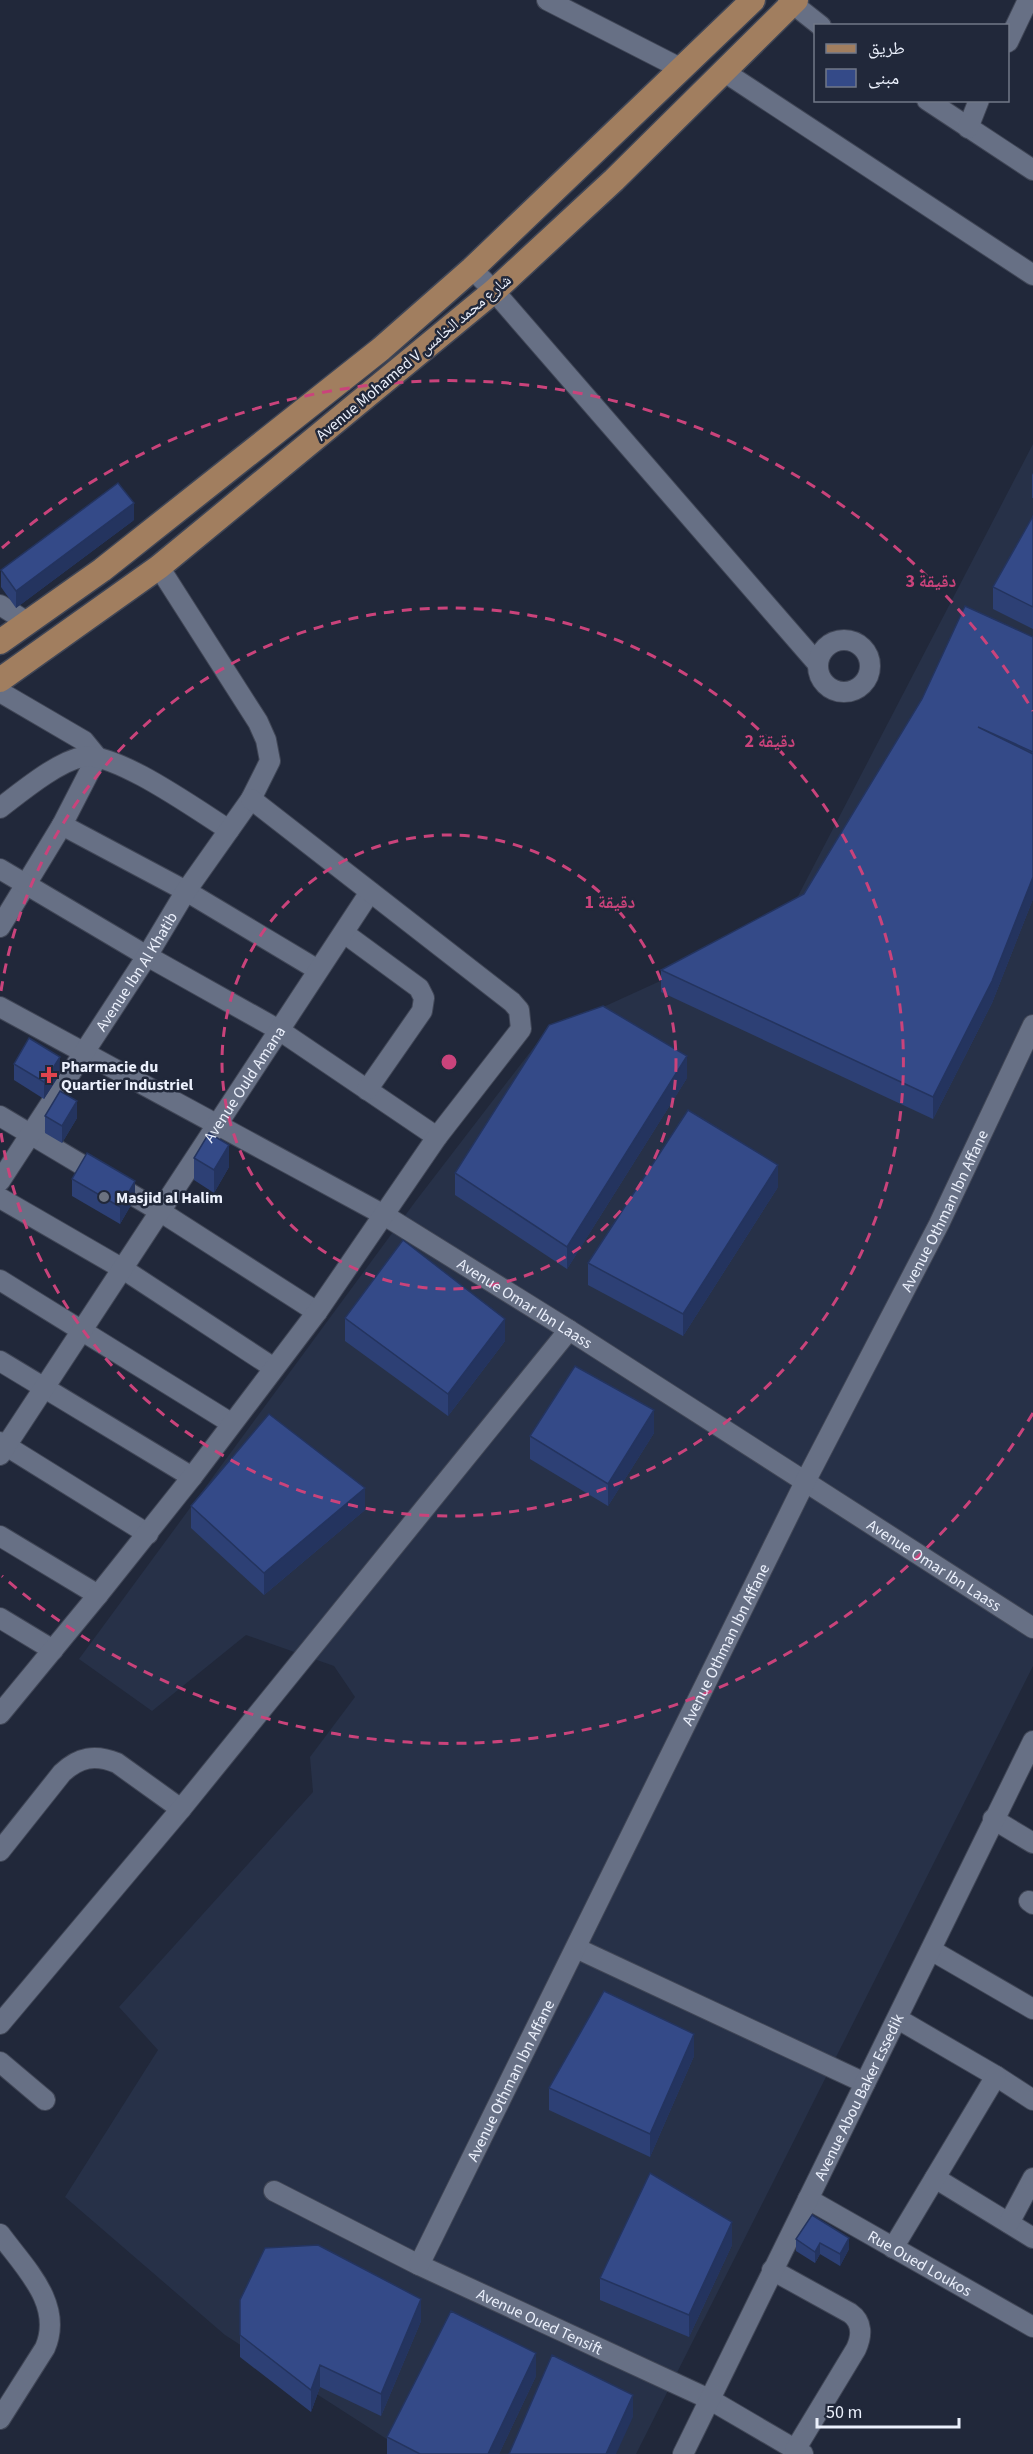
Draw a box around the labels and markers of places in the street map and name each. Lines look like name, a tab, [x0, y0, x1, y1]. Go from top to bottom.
centre of rings	[439, 1052, 459, 1072]
place label: Pharmacie du Quartier Industriel	[61, 1056, 193, 1096]
marker: Pharmacie du Quartier Industriel	[42, 1068, 56, 1082]
place label: Masjid al Halim	[116, 1187, 223, 1209]
marker: Masjid al Halim	[97, 1190, 111, 1204]

